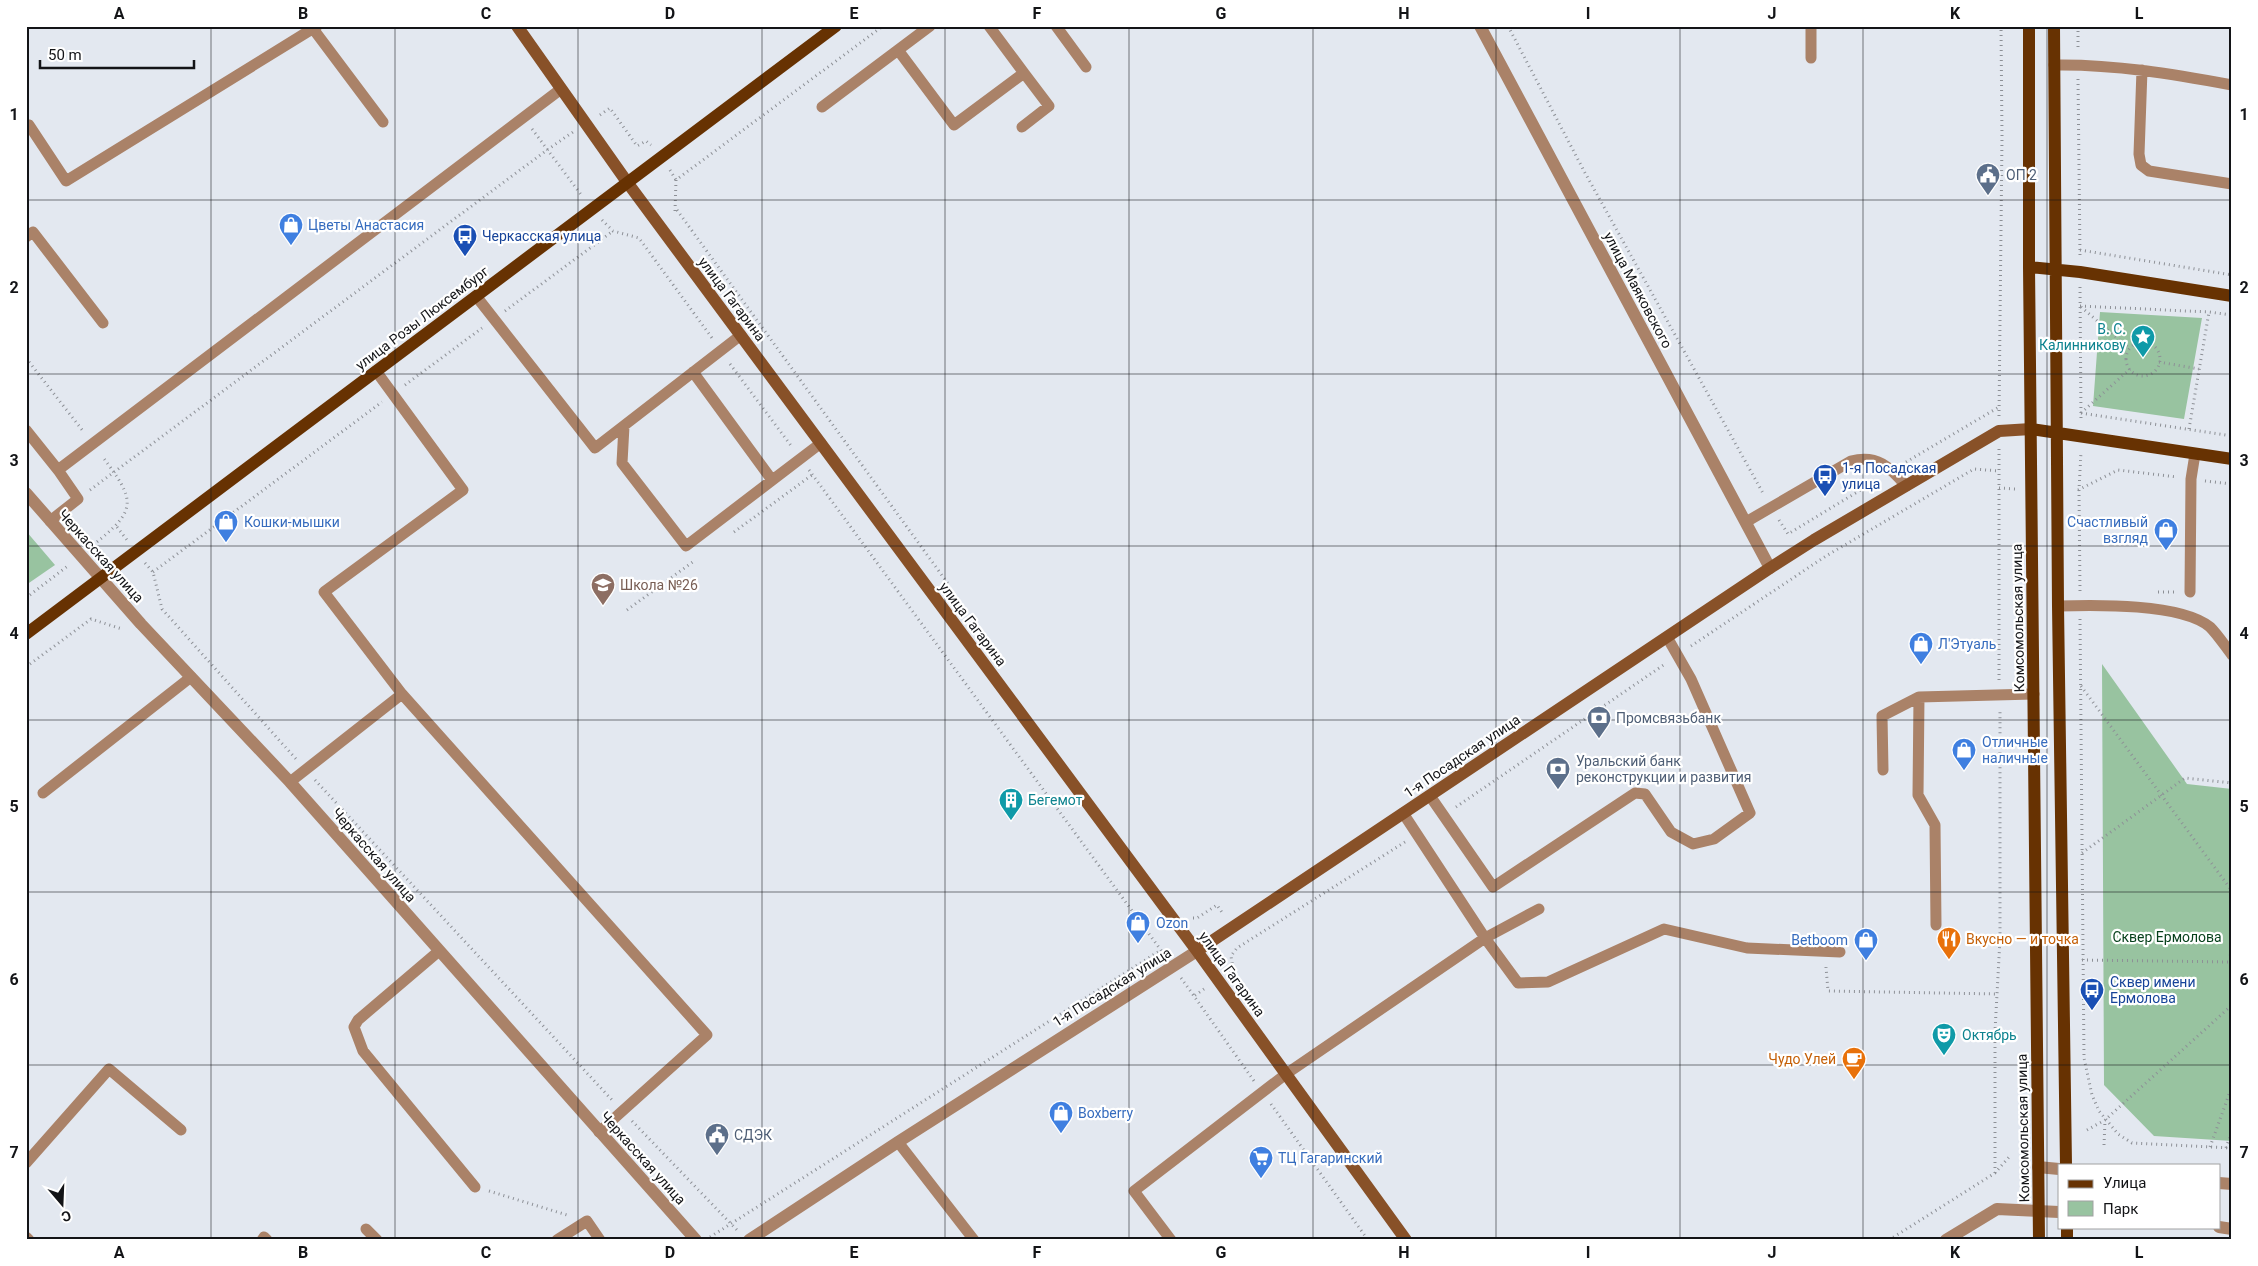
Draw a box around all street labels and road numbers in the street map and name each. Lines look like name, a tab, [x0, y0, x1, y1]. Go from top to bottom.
street label: улица Маяковского	[1601, 229, 1675, 351]
street label: улица Гагарина	[695, 254, 769, 344]
street label: улица Розы Люксембург	[352, 263, 492, 373]
street label: Черкасская улица	[55, 506, 147, 606]
street label: Комсомольская улица	[2009, 544, 2027, 692]
street label: улица Гагарина	[936, 579, 1010, 669]
street label: 1-я Посадская улица	[1401, 711, 1523, 801]
street label: Черкасская улица	[329, 805, 419, 905]
street label: улица Гагарина	[1196, 928, 1268, 1020]
street label: 1-я Посадская улица	[1050, 944, 1174, 1030]
street label: Комсомольская улица	[2014, 1054, 2032, 1202]
street label: Черкасская улица	[597, 1108, 689, 1208]

